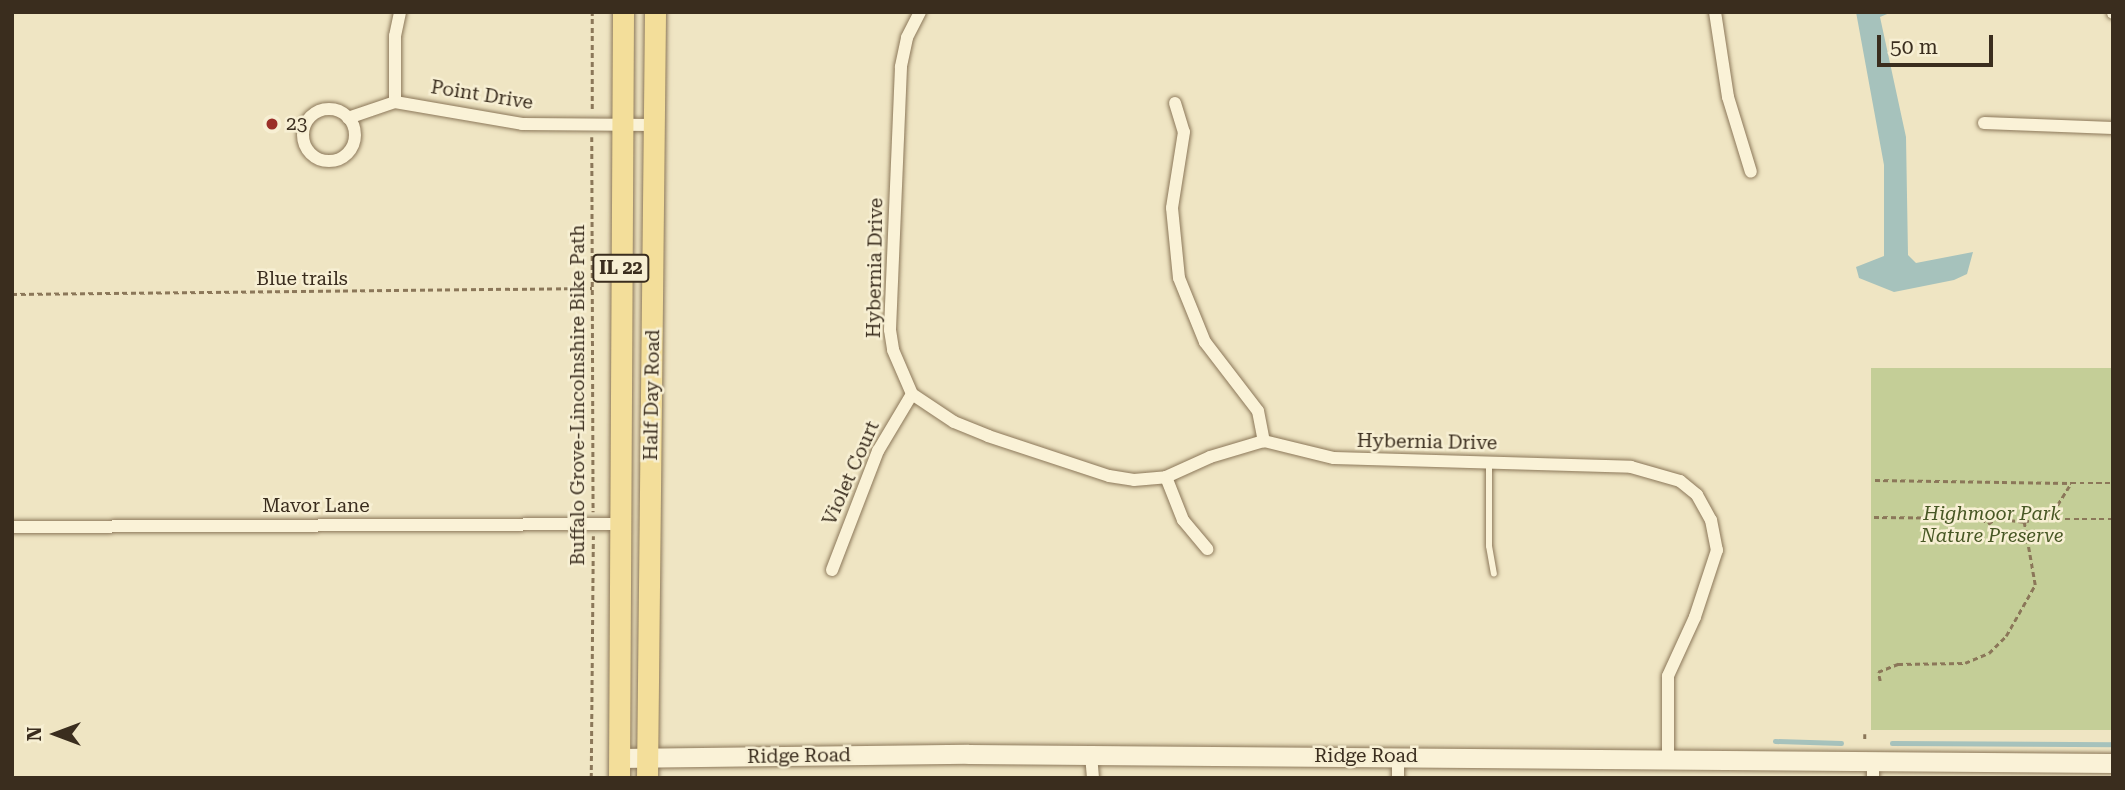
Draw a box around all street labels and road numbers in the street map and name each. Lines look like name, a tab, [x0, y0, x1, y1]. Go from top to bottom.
street label: Point Drive	[429, 76, 535, 114]
street label: Hybernia Drive	[862, 198, 888, 338]
street label: Buffalo Grove-Lincolnshire Bike Path	[567, 224, 589, 566]
road number: IL 22	[591, 254, 651, 282]
street label: Blue trails	[256, 268, 348, 290]
street label: Half Day Road	[639, 329, 665, 461]
street label: Violet Court	[818, 417, 884, 529]
street label: Hybernia Drive	[1357, 429, 1497, 455]
street label: Mavor Lane	[262, 495, 370, 517]
street label: Ridge Road	[747, 744, 851, 768]
street label: Ridge Road	[1314, 745, 1418, 767]

